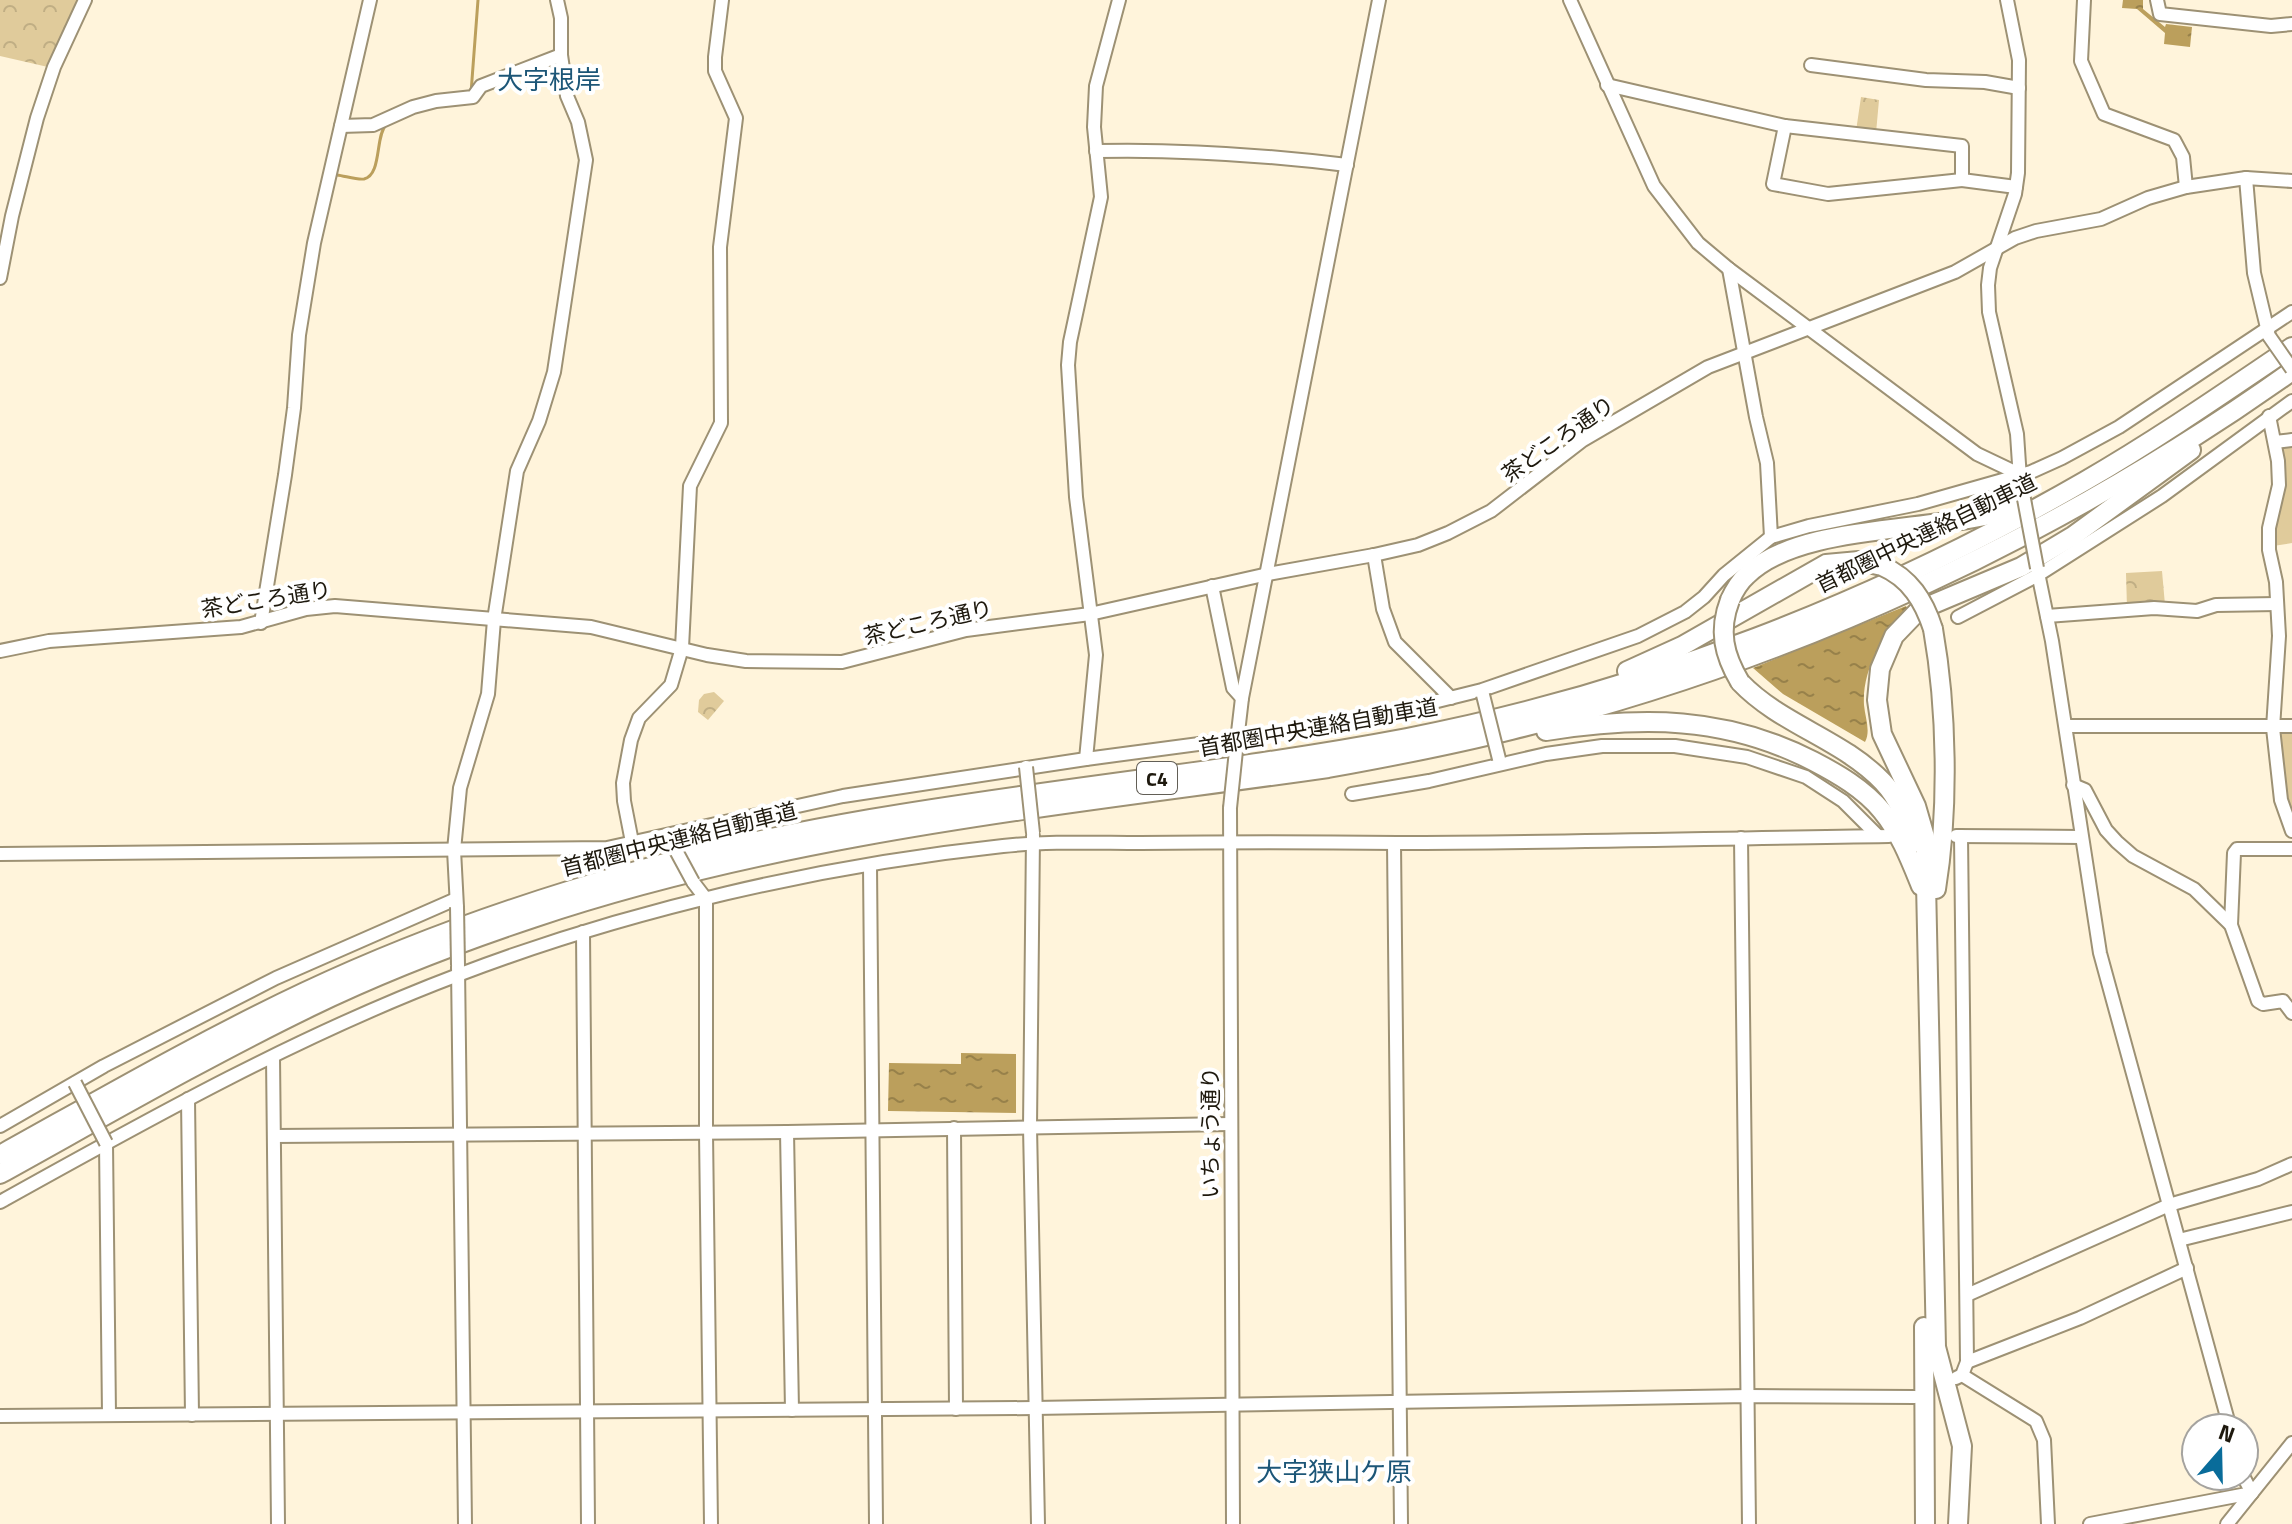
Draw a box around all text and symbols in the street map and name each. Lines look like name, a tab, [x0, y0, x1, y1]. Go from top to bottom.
district label: 大字根岸	[497, 60, 601, 99]
street label: 茶どころ通り	[1494, 387, 1622, 491]
street label: 首都圏中央連絡自動車道	[1810, 465, 2042, 601]
street label: 茶どころ通り	[198, 572, 334, 626]
street label: 茶どころ通り	[860, 591, 996, 653]
street label: 首都圏中央連絡自動車道	[1196, 689, 1440, 765]
road number: C4	[1137, 762, 1177, 794]
street label: 首都圏中央連絡自動車道	[557, 793, 801, 885]
street label: いちょう通り	[1193, 1067, 1227, 1199]
north arrow	[2180, 1412, 2260, 1492]
text: N	[2214, 1415, 2240, 1452]
district label: 大字狭山ケ原	[1256, 1452, 1412, 1491]

